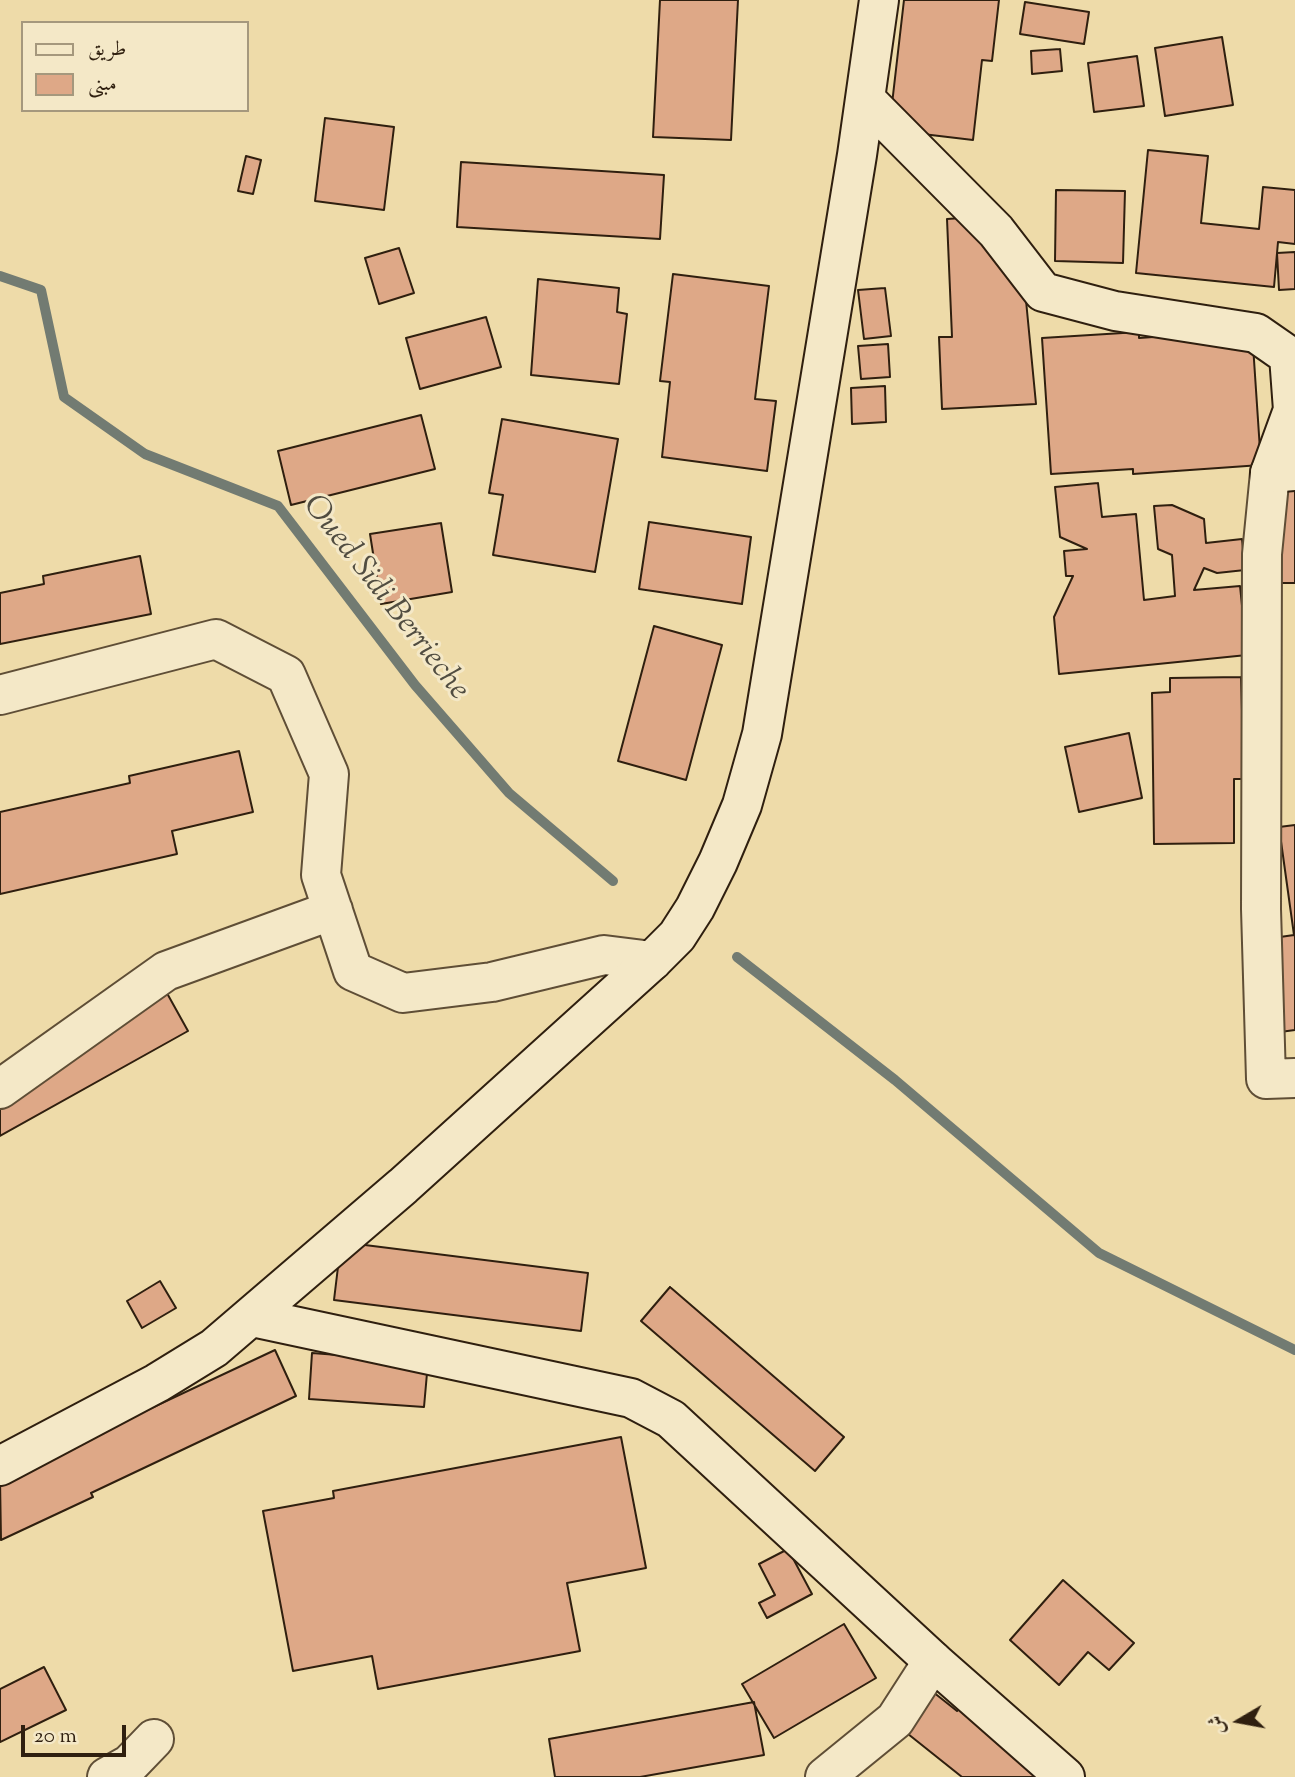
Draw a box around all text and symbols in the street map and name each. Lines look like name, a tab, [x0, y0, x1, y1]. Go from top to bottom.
legend	[21, 21, 248, 112]
text: طريق	[88, 35, 126, 65]
text: مبنى	[88, 70, 117, 100]
water label: Oued Sidi Berrieche	[292, 489, 476, 709]
north arrow	[1204, 1686, 1274, 1756]
scale bar	[24, 1710, 130, 1754]
text: ش	[1203, 1713, 1233, 1736]
text: 20 m	[34, 1722, 77, 1752]

